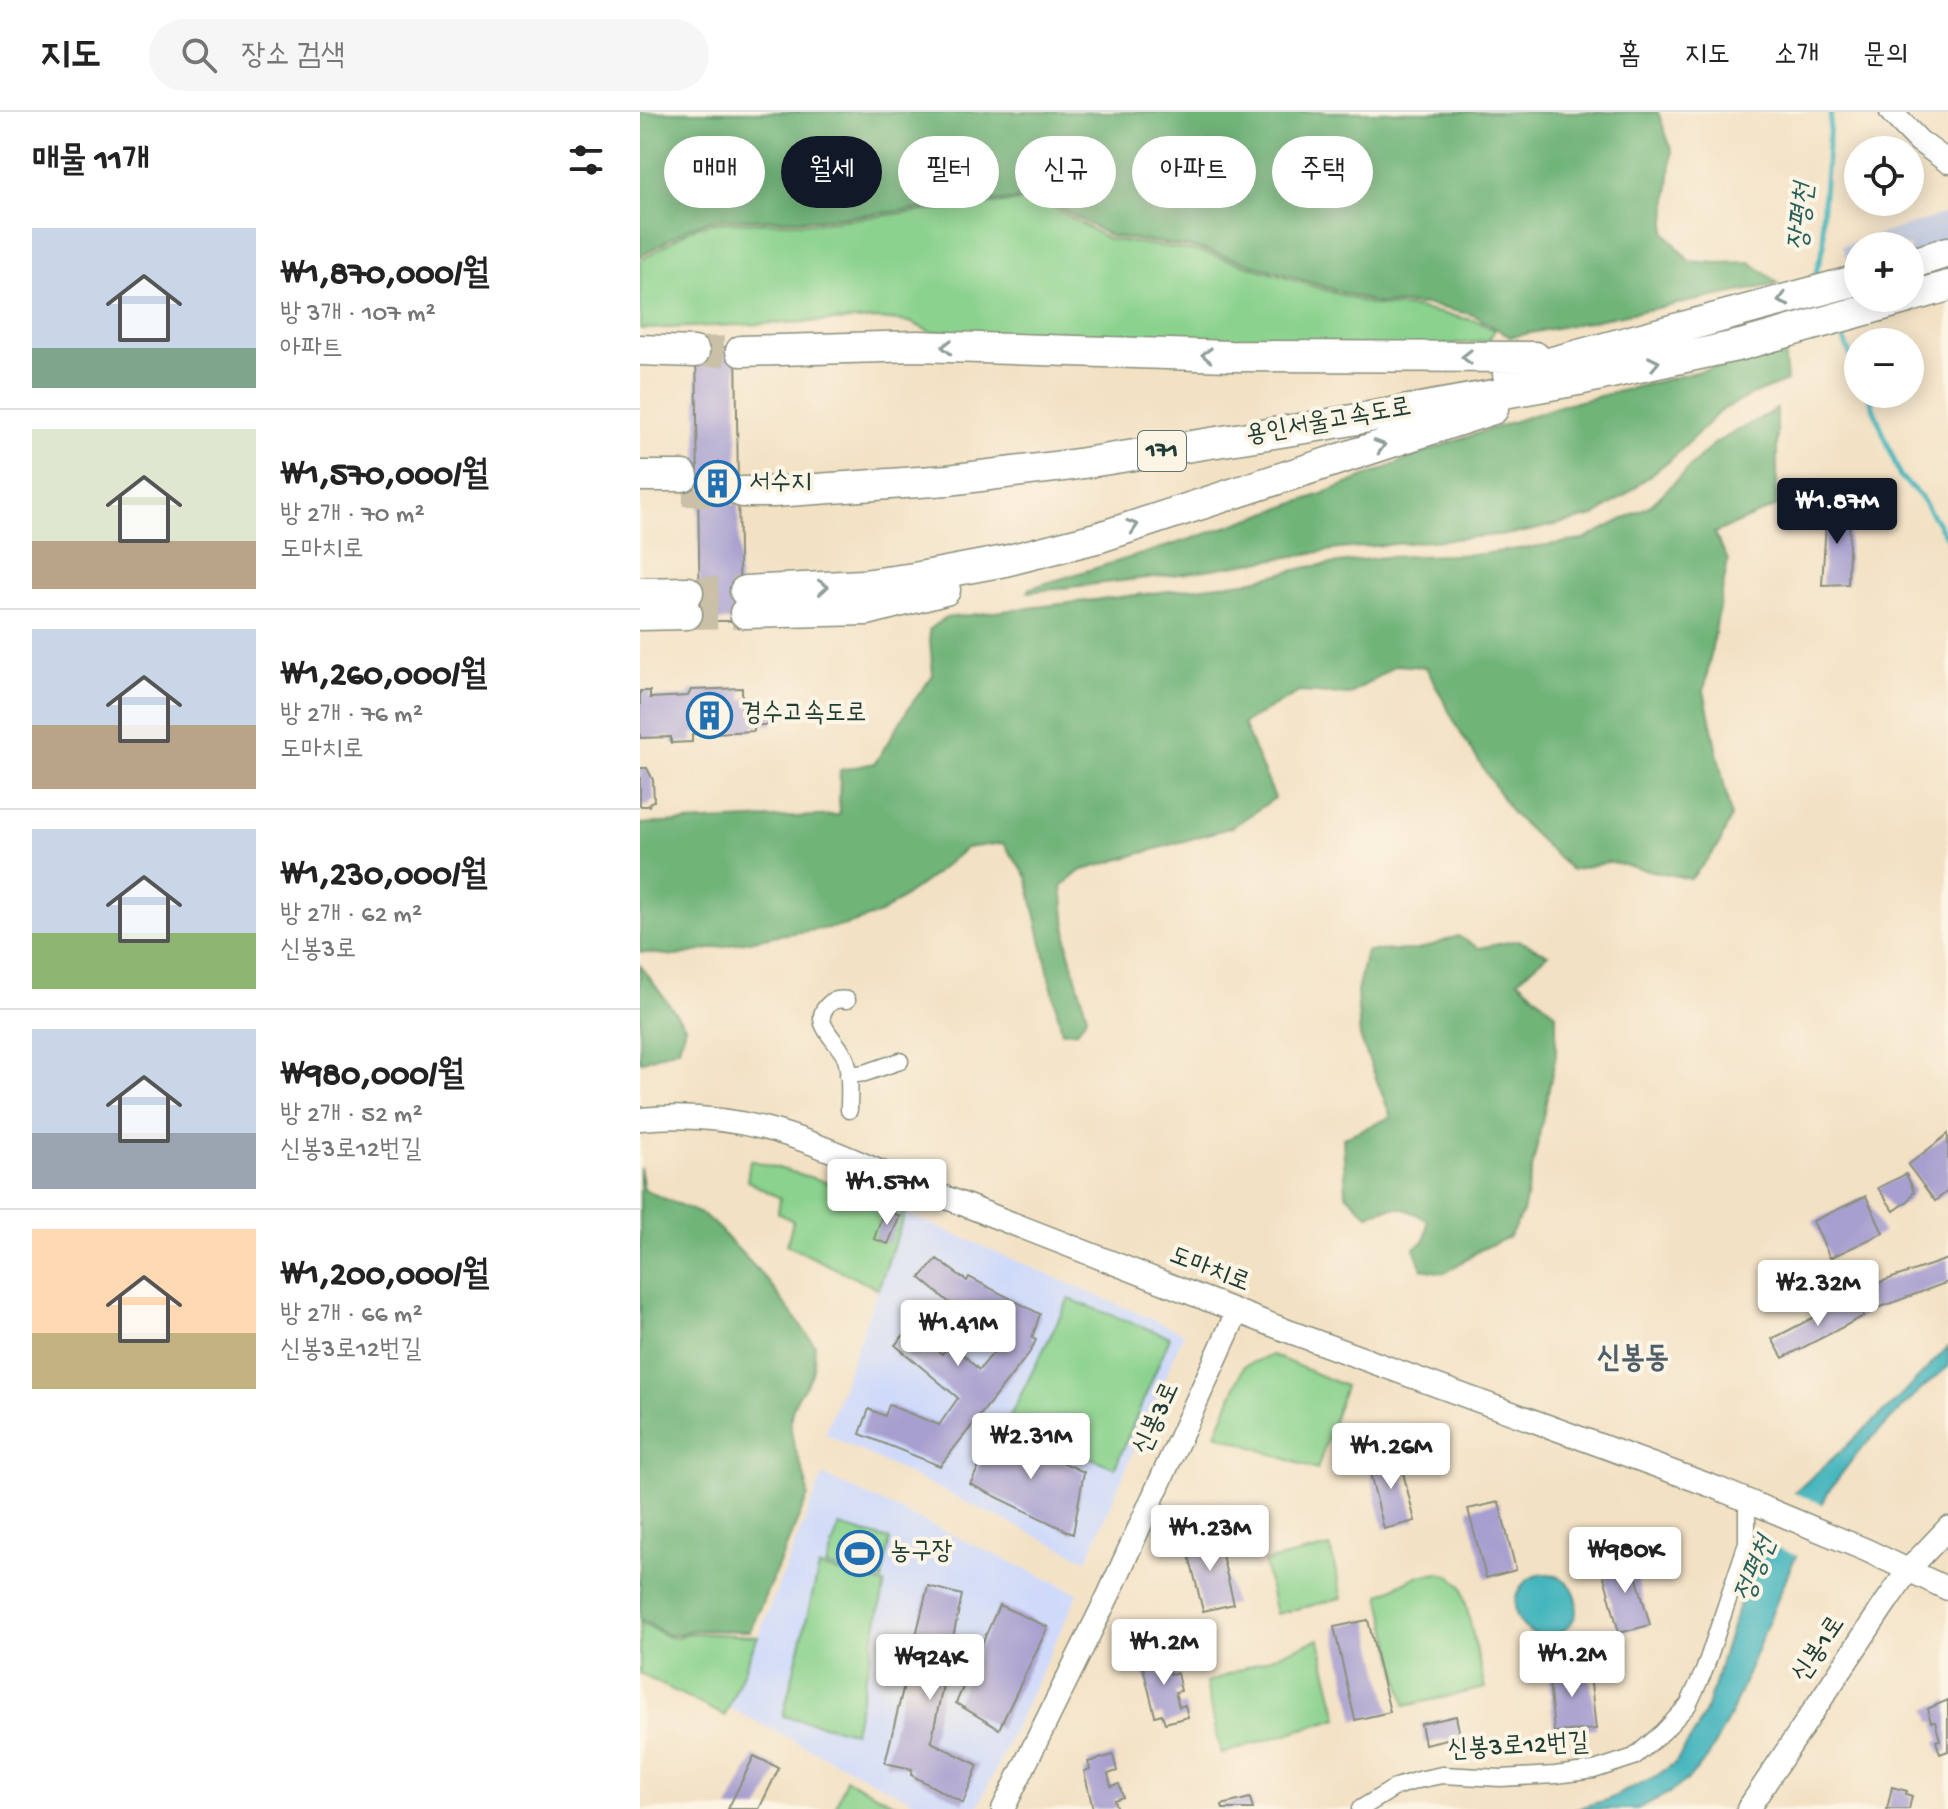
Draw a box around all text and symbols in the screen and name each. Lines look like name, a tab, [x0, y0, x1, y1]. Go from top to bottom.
search box	[149, 19, 709, 91]
icon: search	[177, 33, 221, 77]
text: 지도	[40, 36, 101, 80]
text: 장소 검색	[241, 40, 345, 75]
text: 홈	[1618, 40, 1641, 73]
text: 지도	[1685, 40, 1730, 73]
text: 소개	[1774, 40, 1819, 73]
text: 문의	[1863, 40, 1908, 73]
chip: 매매	[664, 136, 765, 208]
chip: 월세	[781, 136, 882, 208]
chip: 필터	[898, 136, 999, 208]
chip: 신규	[1015, 136, 1116, 208]
chip: 아파트	[1132, 136, 1256, 208]
chip: 주택	[1272, 136, 1373, 208]
map controls	[1844, 136, 1924, 408]
button: locate	[1844, 136, 1924, 216]
icon: filters	[564, 138, 608, 182]
text: 매물 11개	[32, 143, 150, 183]
water label: 장평천	[1783, 179, 1823, 252]
button: +	[1844, 232, 1924, 312]
text: ₩1,870,000/월	[280, 256, 489, 296]
icon: home	[96, 260, 192, 356]
one-way arrow	[1776, 291, 1790, 308]
text: 방 3개 · 107 m²	[280, 300, 436, 331]
button: −	[1844, 328, 1924, 408]
text: 아파트	[280, 335, 343, 366]
one-way arrow	[940, 339, 953, 356]
one-way arrow	[1200, 347, 1213, 364]
one-way arrow	[1460, 348, 1473, 366]
one-way arrow	[1647, 355, 1661, 372]
street label: 용인서울고속도로	[1244, 393, 1414, 453]
road number: 171	[1138, 431, 1186, 471]
one-way arrow	[1372, 439, 1386, 455]
text: ₩1,570,000/월	[280, 457, 489, 497]
building icon: 서수지	[694, 460, 742, 508]
icon: home	[96, 461, 192, 557]
place label: 서수지	[749, 469, 812, 500]
pin: ₩1.87M	[1772, 478, 1902, 546]
text: ₩1.87M	[1795, 488, 1879, 519]
text: 방 2개 · 70 m²	[280, 501, 424, 532]
one-way arrow	[1125, 520, 1139, 536]
text: 도마치로	[280, 536, 364, 567]
one-way arrow	[817, 579, 830, 596]
text: ₩1,260,000/월	[280, 657, 487, 697]
icon: home	[96, 661, 192, 757]
building icon: 경수고속도로	[686, 691, 734, 739]
place label: 경수고속도로	[741, 700, 867, 731]
text: 방 2개 · 76 m²	[280, 701, 423, 732]
text: 도마치로	[280, 736, 364, 767]
text: ₩1,230,000/월	[280, 857, 487, 897]
icon: home	[96, 861, 192, 957]
text: 방 2개 · 62 m²	[280, 901, 422, 932]
text: 신봉3로	[280, 936, 356, 967]
text: ₩980,000/월	[280, 1057, 464, 1097]
icon: home	[96, 1061, 192, 1157]
text: 방 2개 · 52 m²	[280, 1101, 423, 1132]
text: 신봉3로12번길	[280, 1136, 421, 1167]
pin: ₩1.57M	[822, 1159, 952, 1227]
text: ₩1.57M	[845, 1169, 929, 1200]
street label: 도마치로	[1164, 1242, 1254, 1300]
text: ₩1,200,000/월	[280, 1257, 489, 1297]
pin: ₩2.32M	[1753, 1260, 1883, 1328]
icon: home	[96, 1261, 192, 1357]
text: ₩2.32M	[1776, 1270, 1860, 1301]
pin: ₩1.41M	[893, 1300, 1023, 1368]
text: 방 2개 · 66 m²	[280, 1301, 423, 1332]
text: ₩1.41M	[919, 1310, 997, 1341]
text: 신봉3로12번길	[280, 1336, 421, 1367]
district label: 신봉동	[1597, 1343, 1669, 1378]
street label: 신봉3로	[1128, 1378, 1188, 1460]
pin: ₩2.31M	[966, 1413, 1096, 1481]
text: ₩2.31M	[990, 1423, 1072, 1454]
pin: ₩1.26M	[1326, 1423, 1456, 1491]
text: ₩1.26M	[1350, 1433, 1432, 1464]
pin: ₩1.23M	[1145, 1505, 1275, 1573]
text: ₩1.23M	[1169, 1515, 1251, 1546]
pin: ₩980K	[1569, 1527, 1681, 1595]
sports icon: 농구장	[835, 1529, 883, 1577]
water label: 정평천	[1729, 1530, 1786, 1608]
text: ₩980K	[1587, 1537, 1663, 1568]
place label: 농구장	[890, 1538, 953, 1569]
street label: 신봉1로	[1787, 1611, 1853, 1689]
pin: ₩1.2M	[1108, 1619, 1220, 1687]
text: ₩1.2M	[1130, 1629, 1198, 1660]
pin: ₩1.2M	[1516, 1631, 1628, 1699]
pin: ₩924K	[874, 1634, 986, 1702]
text: ₩1.2M	[1538, 1641, 1606, 1672]
text: ₩924K	[894, 1644, 966, 1675]
street label: 신봉3로12번길	[1447, 1729, 1589, 1767]

